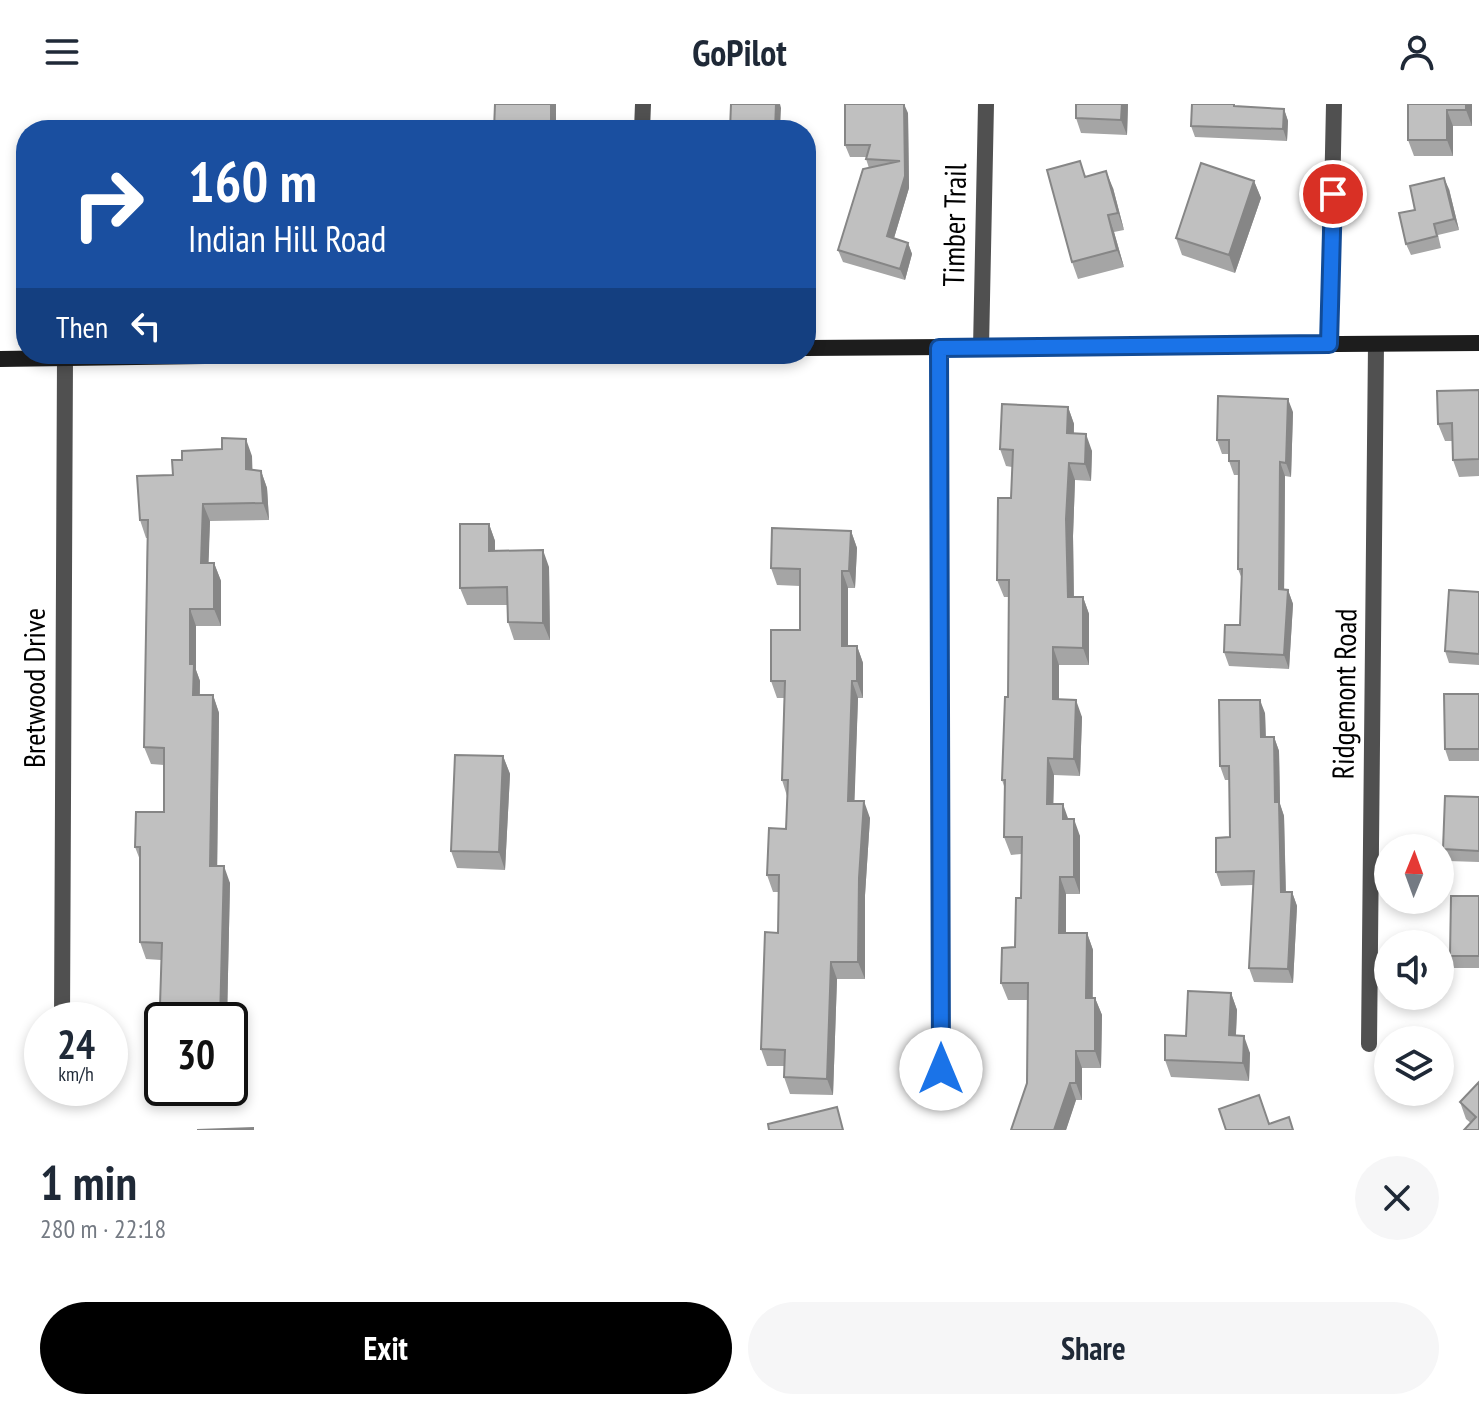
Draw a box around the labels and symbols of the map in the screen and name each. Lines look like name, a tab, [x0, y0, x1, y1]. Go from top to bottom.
pin	[1299, 160, 1367, 228]
street label: Timber Trail	[933, 163, 974, 287]
street label: Bretwood Drive	[14, 608, 53, 768]
street label: Ridgemont Road	[1323, 608, 1364, 780]
north arrow	[1374, 834, 1454, 914]
speed limit sign: 30	[144, 1002, 248, 1106]
position arrow	[899, 1027, 983, 1111]

